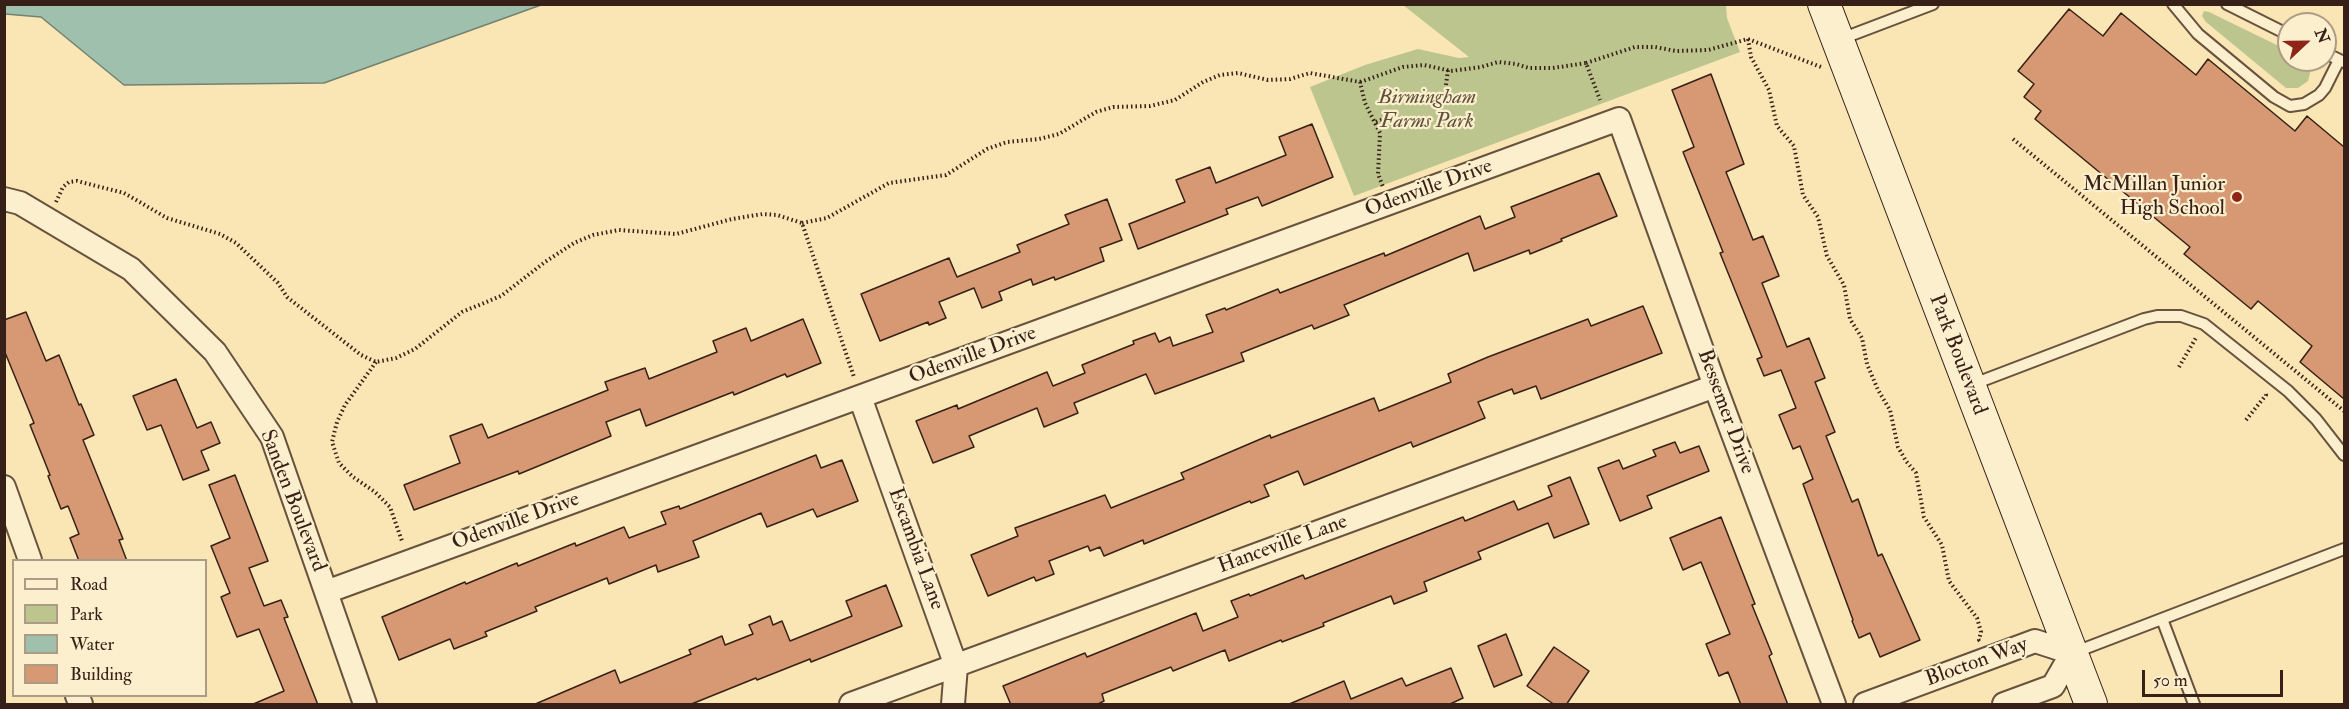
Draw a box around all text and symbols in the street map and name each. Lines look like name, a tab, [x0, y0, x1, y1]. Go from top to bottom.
north arrow	[2277, 12, 2337, 72]
text: N	[2310, 26, 2334, 46]
park label: Birmingham Farms Park	[1378, 85, 1476, 135]
street label: Odenville Drive	[1362, 154, 1496, 224]
place label: McMillan Junior High School	[2083, 172, 2225, 222]
marker: McMillan Junior High School	[2230, 190, 2244, 204]
street label: Park Boulevard	[1922, 291, 1992, 419]
street label: Odenville Drive	[906, 321, 1040, 391]
street label: Bessemer Drive	[1691, 346, 1759, 478]
street label: Sanden Boulevard	[253, 427, 331, 575]
street label: Escambia Lane	[881, 485, 949, 613]
street label: Odenville Drive	[449, 487, 583, 557]
street label: Hanceville Lane	[1215, 510, 1351, 580]
legend	[12, 559, 207, 697]
text: Road	[70, 573, 108, 596]
text: Park	[70, 603, 103, 626]
text: Water	[70, 633, 114, 656]
street label: Blocton Way	[1923, 633, 2031, 693]
scale bar	[2145, 658, 2286, 696]
text: Building	[70, 663, 132, 686]
text: 50 m	[2153, 669, 2188, 692]

